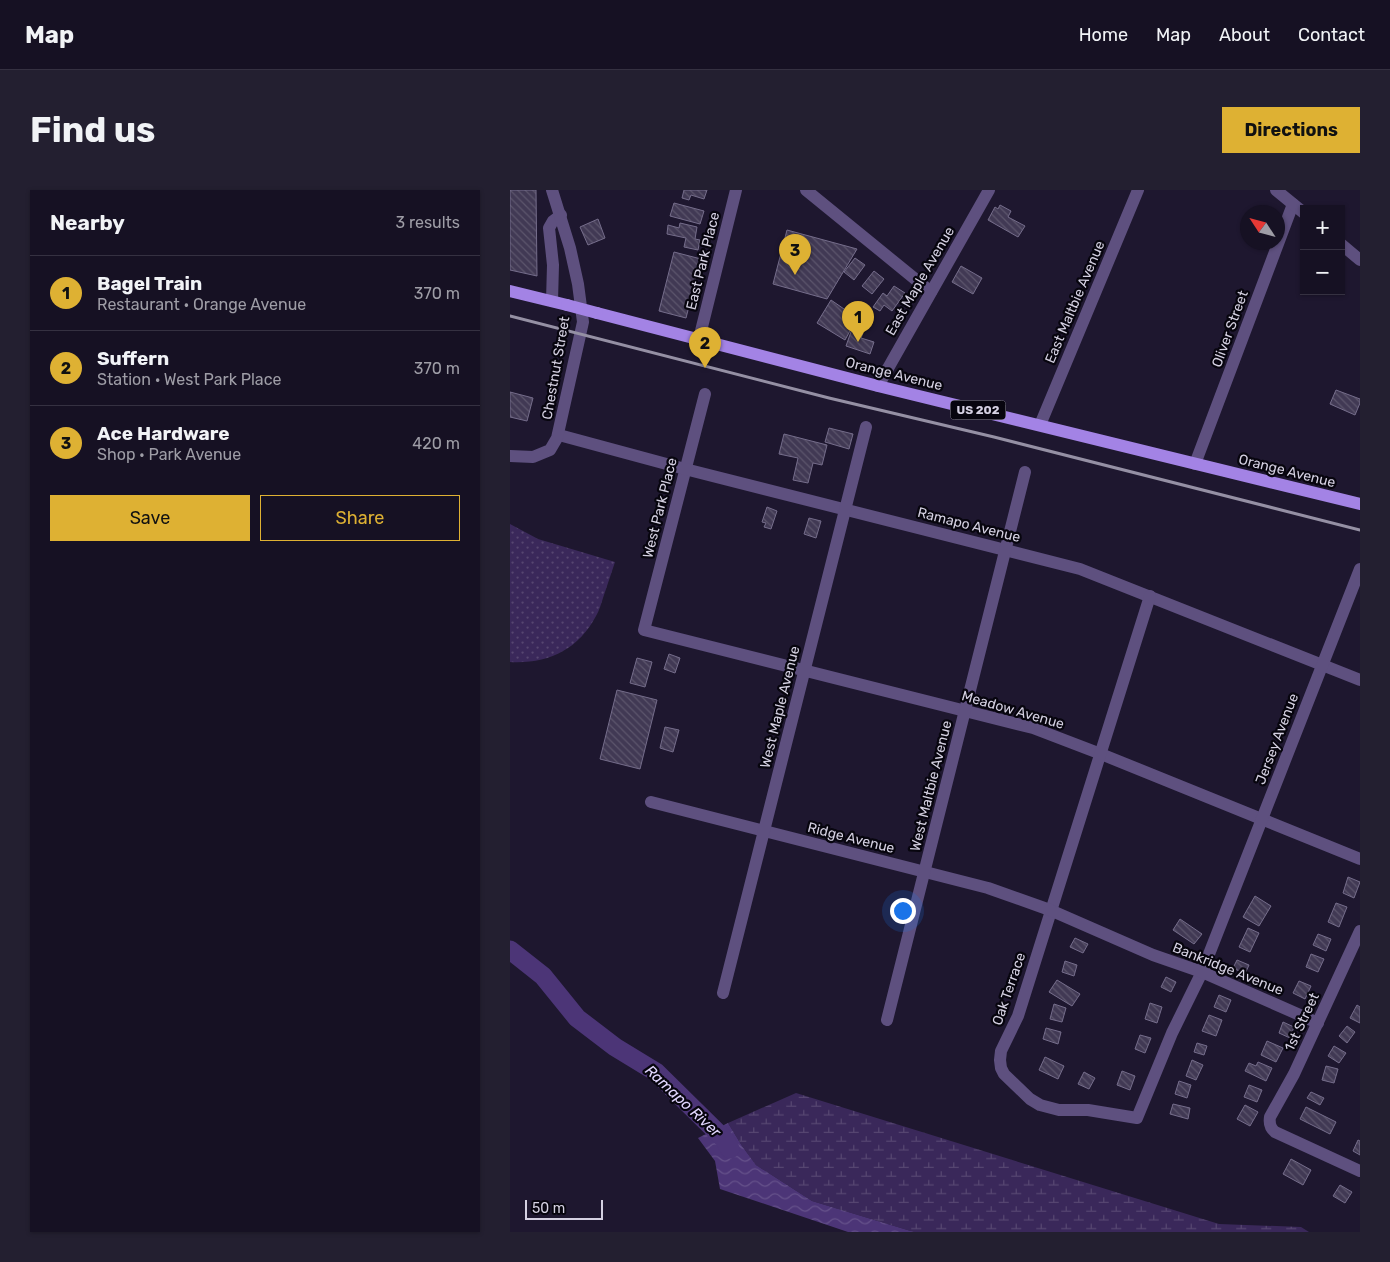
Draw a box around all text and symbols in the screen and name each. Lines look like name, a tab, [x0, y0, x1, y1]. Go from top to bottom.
text: Map	[25, 21, 74, 49]
text: Home	[1079, 24, 1128, 46]
text: Map	[1156, 24, 1191, 46]
text: About	[1219, 24, 1270, 46]
text: Contact	[1298, 24, 1365, 46]
button: Directions	[1222, 107, 1360, 153]
text: Find us	[30, 109, 155, 151]
north arrow	[1240, 205, 1285, 250]
map controls	[1300, 205, 1345, 295]
button: +	[1300, 205, 1345, 250]
text: Nearby	[50, 210, 125, 235]
street label: East Park Place	[683, 210, 723, 312]
text: 3 results	[395, 213, 460, 232]
street label: East Maple Avenue	[882, 223, 958, 338]
pin: 3	[779, 234, 811, 275]
street label: East Maltbie Avenue	[1041, 238, 1109, 366]
button: −	[1300, 250, 1345, 295]
text: Bagel Train	[97, 272, 202, 295]
text: 1	[62, 284, 70, 303]
text: 370 m	[414, 284, 460, 303]
street label: Oliver Street	[1208, 288, 1252, 370]
text: Restaurant · Orange Avenue	[97, 295, 306, 314]
pin: 1	[842, 301, 874, 342]
street label: Chestnut Street	[539, 315, 574, 421]
pin: 2	[689, 327, 721, 368]
text: Suffern	[97, 347, 169, 370]
street label: Orange Avenue	[844, 354, 944, 394]
text: 2	[61, 359, 71, 378]
text: 370 m	[414, 359, 460, 378]
text: Station · West Park Place	[97, 370, 281, 389]
road number: US 202	[950, 400, 1006, 420]
text: Ace Hardware	[97, 422, 230, 445]
text: 3	[61, 434, 71, 453]
text: 420 m	[412, 434, 460, 453]
text: Shop · Park Avenue	[97, 445, 241, 464]
street label: Orange Avenue	[1237, 451, 1337, 491]
street label: West Park Place	[639, 456, 681, 560]
button: Save	[50, 495, 250, 541]
button: Share	[260, 495, 460, 541]
street label: Ramapo Avenue	[916, 504, 1022, 546]
street label: West Maple Avenue	[757, 644, 803, 770]
street label: Meadow Avenue	[960, 687, 1066, 733]
street label: Jersey Avenue	[1252, 691, 1302, 787]
street label: West Maltbie Avenue	[907, 719, 956, 853]
street label: Ridge Avenue	[806, 819, 896, 857]
your location	[890, 898, 916, 924]
street label: Bankridge Avenue	[1170, 939, 1286, 999]
street label: Oak Terrace	[989, 950, 1029, 1028]
street label: 1st Street	[1281, 990, 1323, 1054]
water label: Ramapo River	[641, 1061, 726, 1142]
scale bar	[525, 1197, 602, 1220]
text: 50 m	[532, 1200, 565, 1217]

